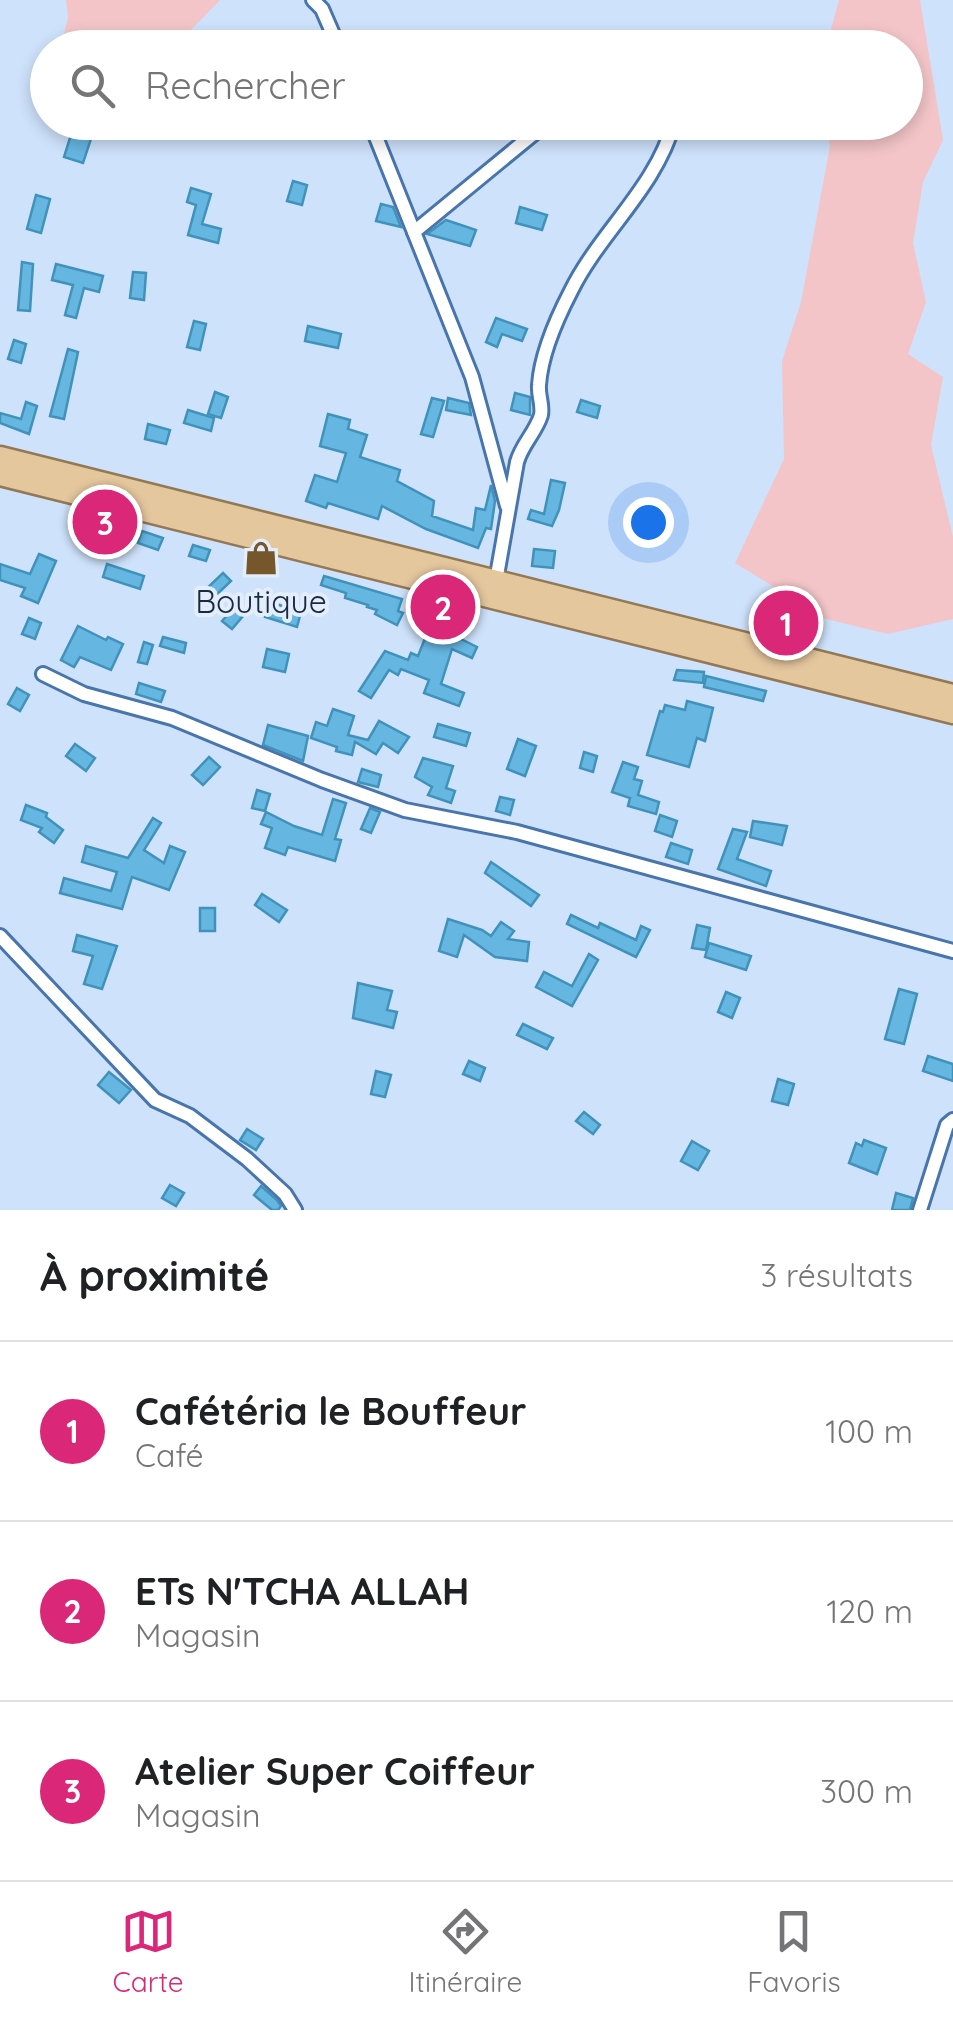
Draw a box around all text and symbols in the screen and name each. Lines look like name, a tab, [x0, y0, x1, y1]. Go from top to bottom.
search box	[30, 30, 923, 140]
icon: search	[65, 58, 120, 113]
text: Rechercher	[145, 61, 346, 109]
pin: 3	[72, 484, 138, 560]
your location	[623, 497, 674, 548]
shop icon: Boutique	[242, 539, 280, 577]
pin: 2	[410, 570, 476, 644]
place label: Boutique	[195, 581, 327, 621]
pin: 1	[754, 586, 818, 660]
text: À proximité	[40, 1249, 269, 1302]
text: 3 résultats	[761, 1255, 913, 1295]
text: Cafétéria le Bouffeur	[135, 1387, 527, 1435]
text: 1	[66, 1411, 79, 1451]
text: 100 m	[825, 1411, 913, 1451]
text: Café	[135, 1435, 204, 1475]
text: ETs N'TCHA ALLAH	[135, 1567, 469, 1615]
text: 2	[63, 1591, 82, 1631]
text: 120 m	[826, 1591, 913, 1631]
text: Magasin	[135, 1615, 260, 1655]
text: Atelier Super Coiffeur	[135, 1747, 535, 1795]
text: 3	[64, 1771, 81, 1811]
text: 300 m	[820, 1771, 913, 1811]
text: Magasin	[135, 1795, 260, 1835]
tab: Carte	[112, 1904, 184, 1999]
tab: Itinéraire	[408, 1904, 522, 1999]
tab: Favoris	[747, 1904, 841, 1999]

